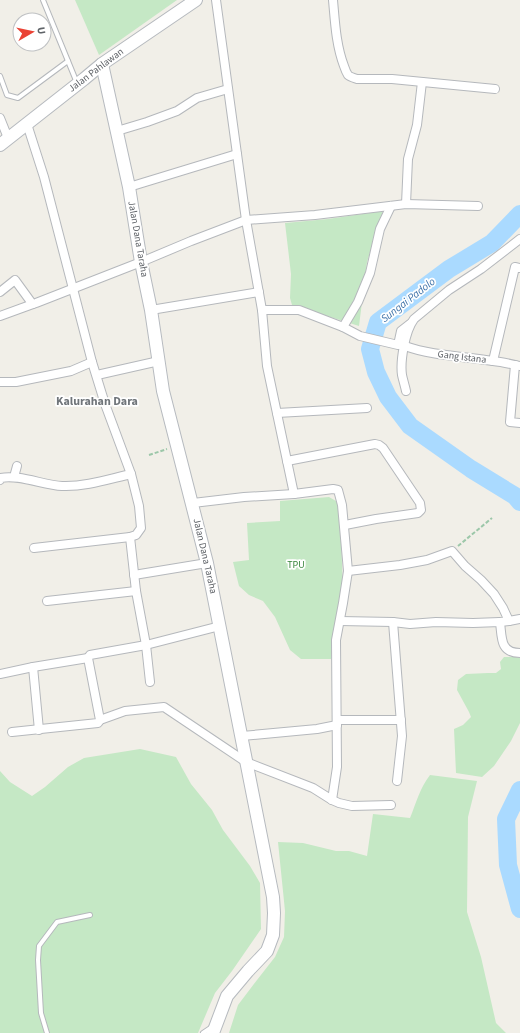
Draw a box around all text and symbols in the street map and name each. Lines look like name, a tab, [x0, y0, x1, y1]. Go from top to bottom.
north arrow	[12, 12, 52, 52]
text: U	[33, 26, 49, 35]
street label: Jalan Pahlawan	[66, 45, 126, 95]
street label: Jalan Dana Taraha	[124, 200, 152, 278]
water label: Sungai Padolo	[378, 274, 439, 326]
street label: Gang Istana	[437, 347, 487, 367]
district label: Kalurahan Dara	[56, 393, 138, 410]
street label: Jalan Dana Taraha	[190, 517, 220, 595]
park label: TPU	[287, 558, 305, 572]

